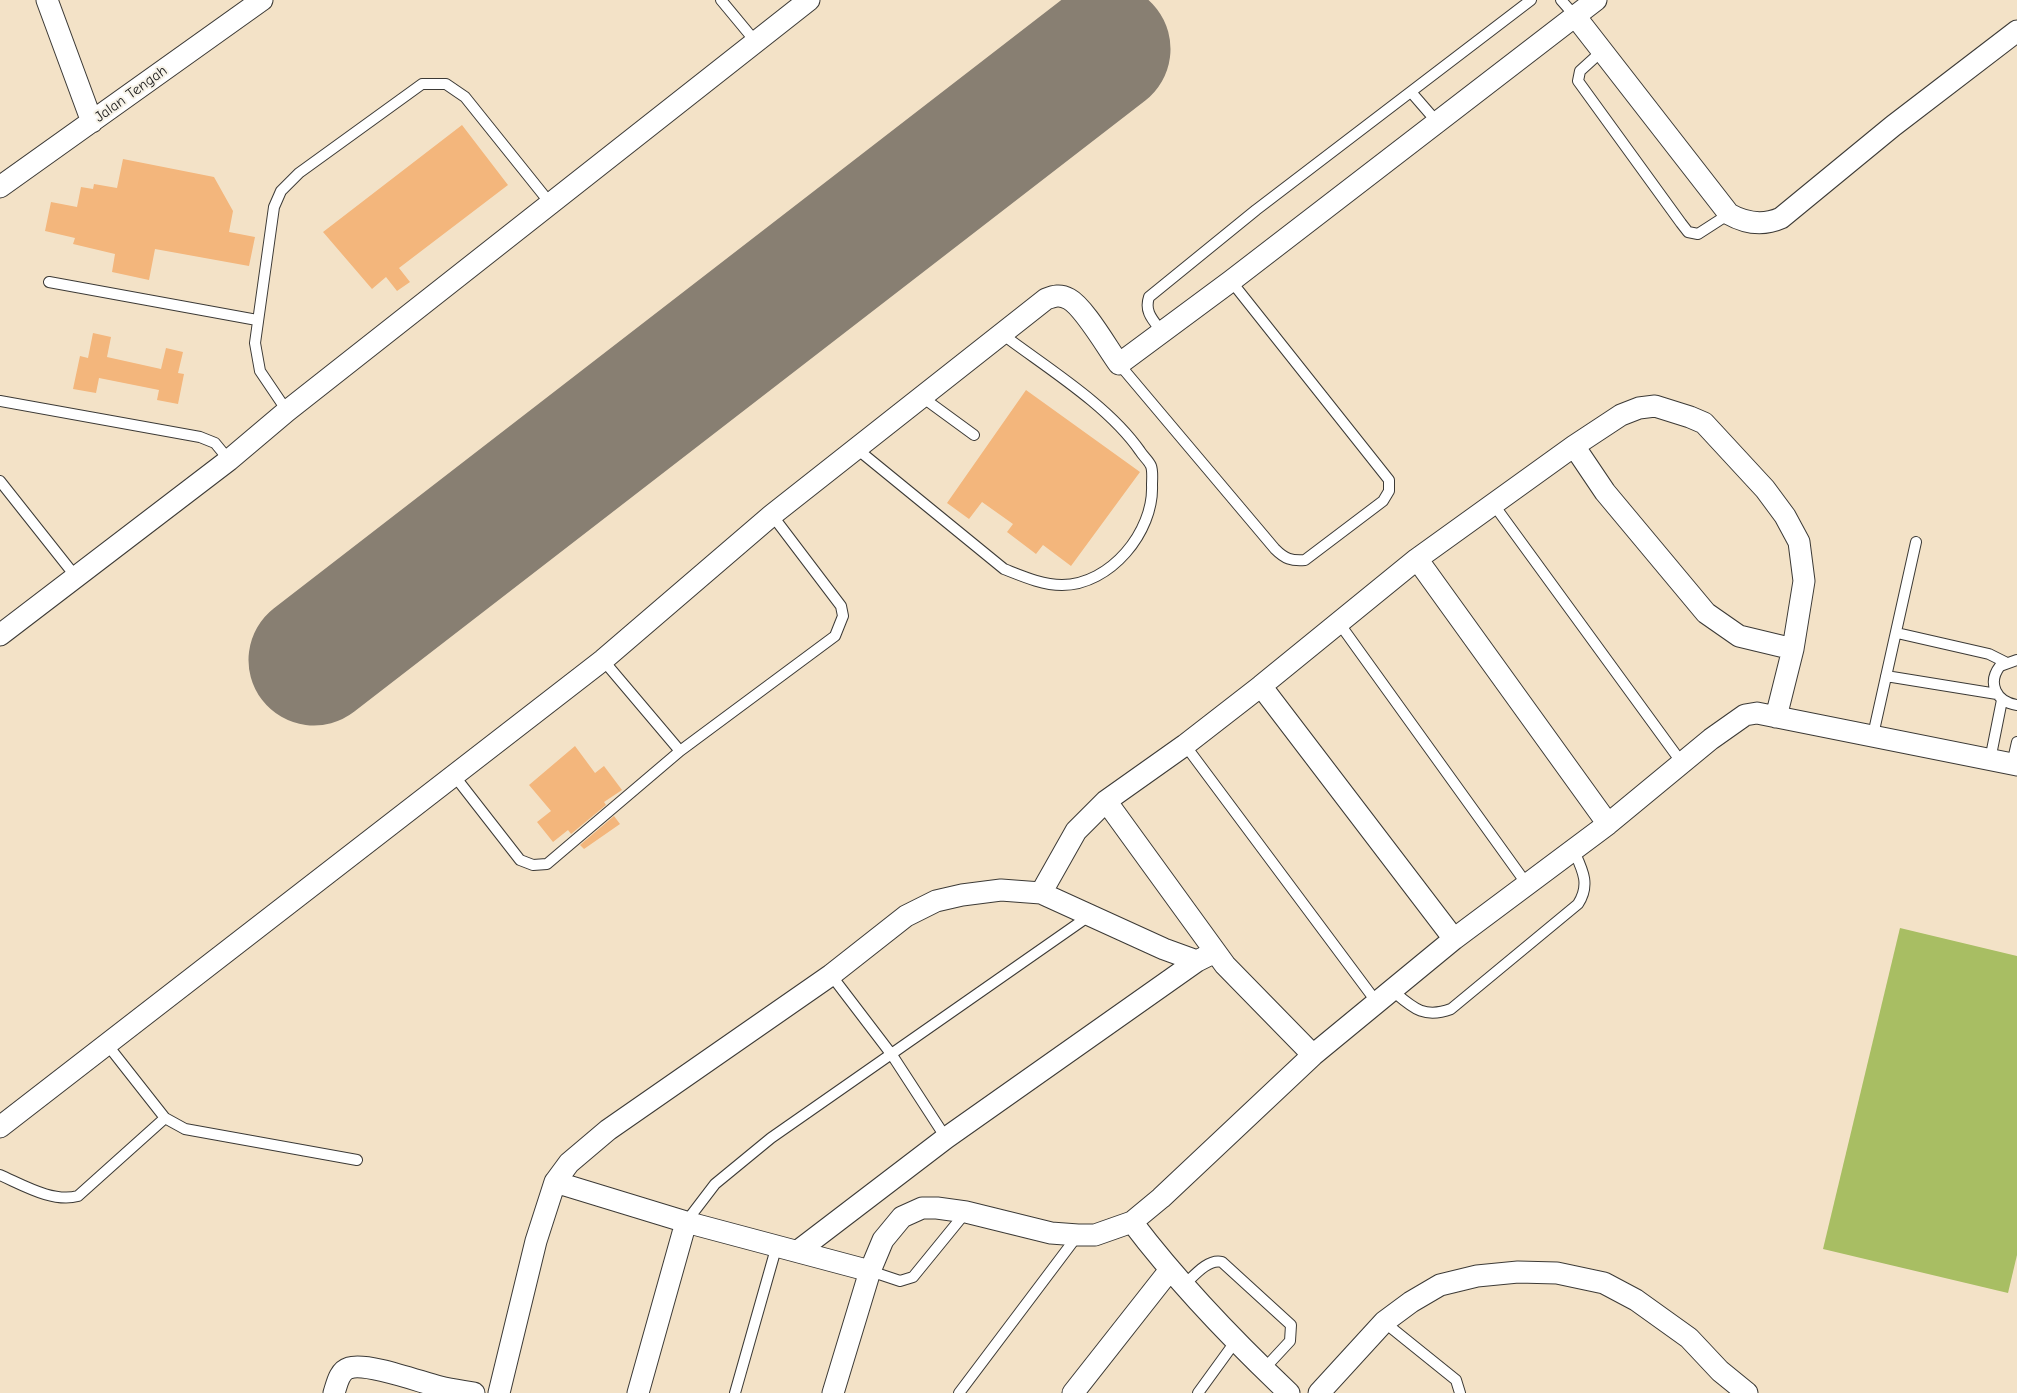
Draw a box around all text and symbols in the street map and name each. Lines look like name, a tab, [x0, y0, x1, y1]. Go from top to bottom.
street label: Jalan Tengah	[91, 62, 171, 126]

